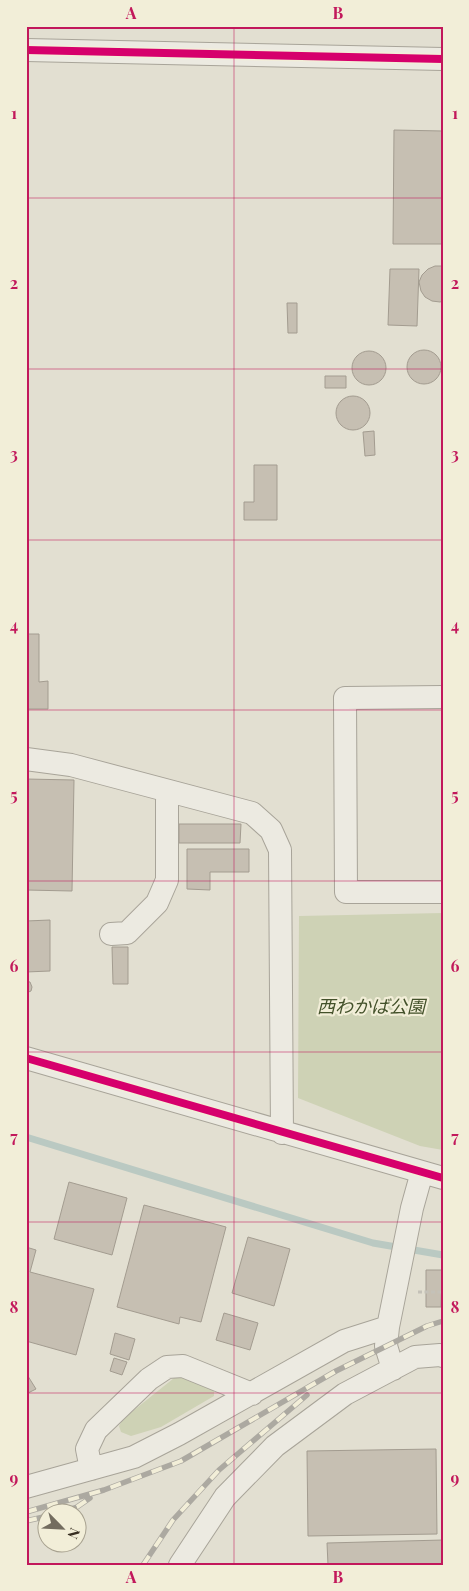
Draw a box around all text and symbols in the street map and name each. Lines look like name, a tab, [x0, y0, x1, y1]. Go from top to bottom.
text: A	[125, 2, 137, 23]
text: B	[333, 2, 344, 23]
text: 1	[11, 102, 17, 123]
text: 1	[452, 102, 458, 123]
text: 2	[10, 272, 18, 293]
text: 2	[451, 272, 459, 293]
text: 3	[10, 443, 18, 464]
text: 3	[451, 443, 459, 464]
text: 4	[10, 614, 18, 635]
text: 4	[451, 614, 459, 635]
text: 5	[10, 784, 18, 805]
text: 5	[451, 784, 459, 805]
text: 6	[10, 955, 19, 976]
text: 6	[451, 955, 460, 976]
park label: 西わかば公園	[317, 994, 428, 1018]
text: 7	[10, 1126, 18, 1147]
text: 7	[451, 1126, 459, 1147]
text: 8	[10, 1296, 19, 1317]
text: 8	[451, 1296, 460, 1317]
text: 9	[10, 1467, 19, 1488]
text: 9	[451, 1467, 460, 1488]
north arrow	[38, 1504, 88, 1554]
text: N	[64, 1525, 85, 1542]
text: A	[125, 1566, 137, 1587]
text: B	[333, 1566, 344, 1587]

